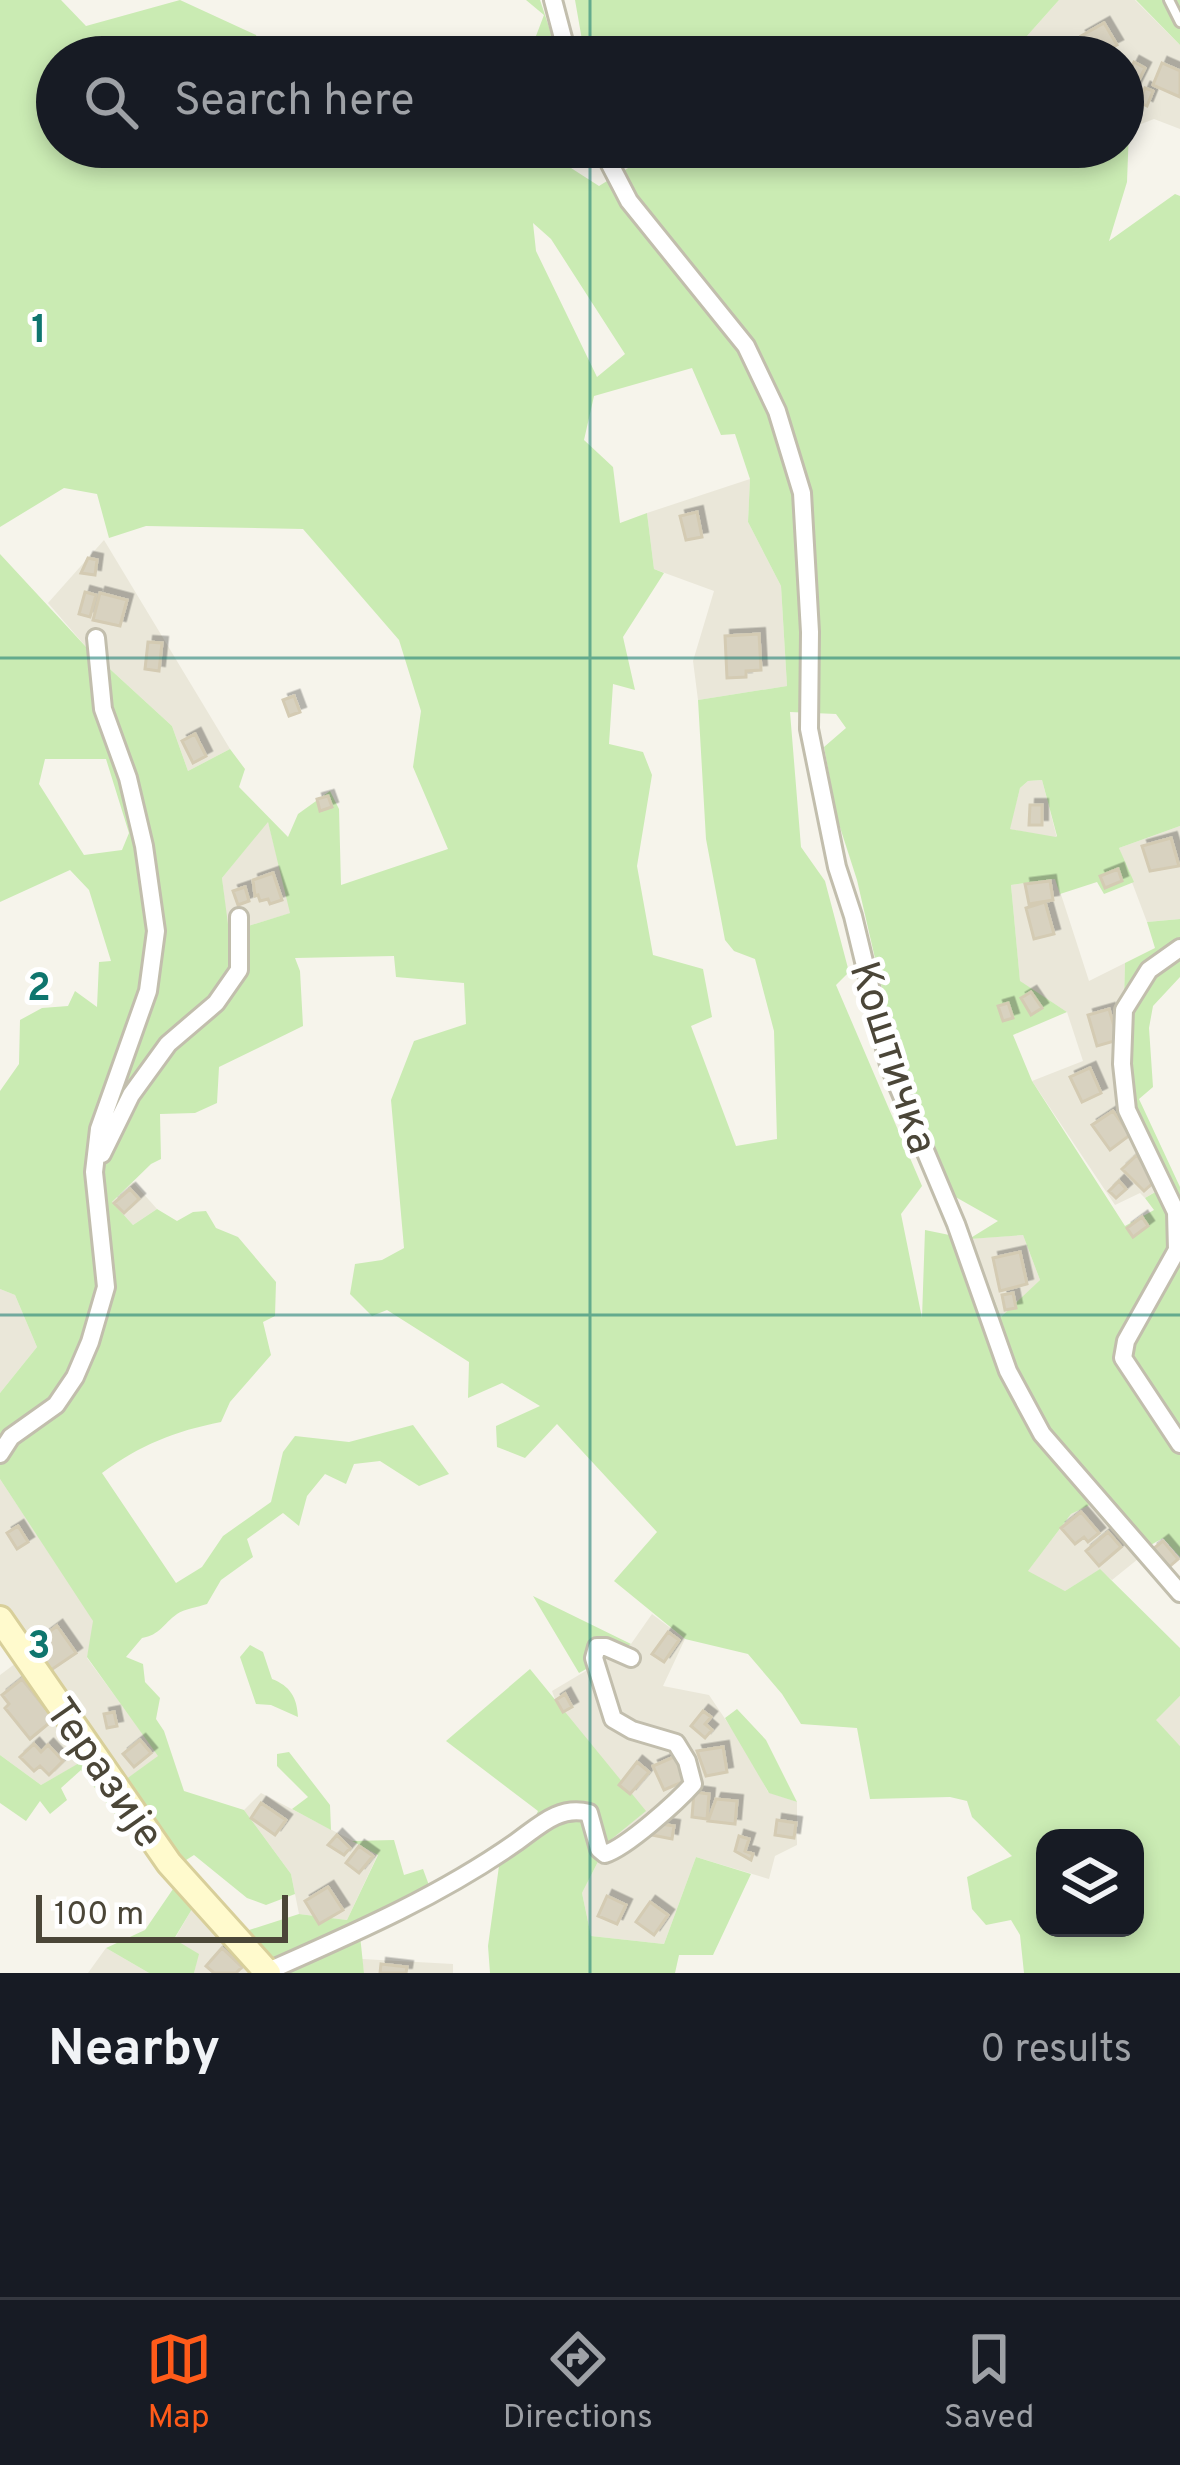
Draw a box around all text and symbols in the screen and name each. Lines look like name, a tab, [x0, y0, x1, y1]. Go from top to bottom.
search box	[36, 36, 1144, 168]
icon: search	[78, 69, 144, 135]
text: Search here	[174, 74, 414, 131]
text: 1	[31, 308, 47, 357]
street label: Коштичка	[835, 956, 947, 1161]
text: 2	[27, 966, 51, 1015]
text: 3	[27, 1624, 51, 1673]
street label: Теразије	[31, 1689, 173, 1860]
map controls	[1036, 1829, 1144, 1937]
button: layers	[1036, 1829, 1144, 1937]
scale bar	[36, 1889, 288, 1942]
text: 100 m	[54, 1895, 144, 1937]
text: Nearby	[48, 2019, 220, 2084]
text: 0 results	[980, 2027, 1132, 2076]
tab: Map	[146, 2326, 212, 2440]
tab: Directions	[503, 2326, 653, 2440]
tab: Saved	[944, 2326, 1034, 2440]

